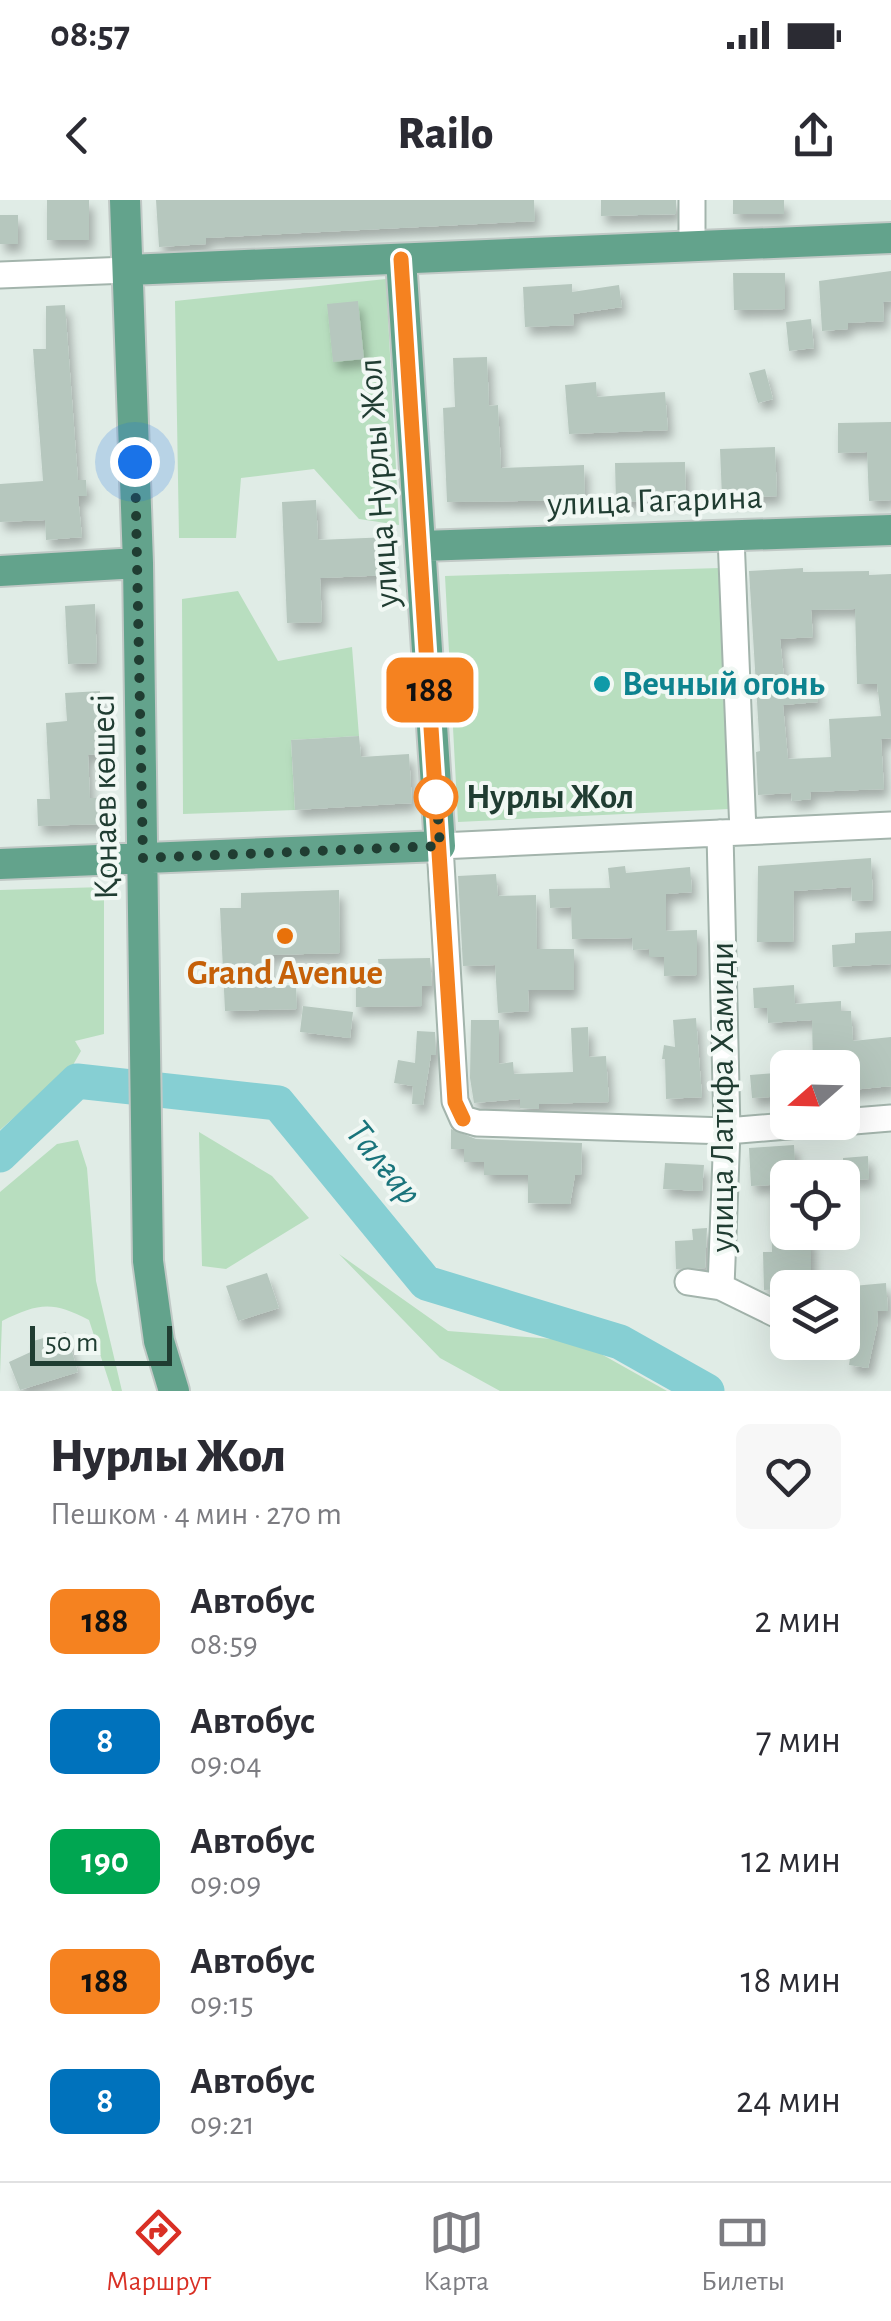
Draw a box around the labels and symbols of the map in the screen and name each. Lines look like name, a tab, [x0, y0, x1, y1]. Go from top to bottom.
street label: улица Нурлы Жол	[353, 357, 405, 610]
your location	[110, 437, 160, 487]
street label: улица Гагарина	[546, 480, 763, 522]
line badge: 188	[372, 658, 488, 722]
place label: Вечный огонь	[622, 667, 825, 702]
marker: Вечный огонь	[591, 673, 613, 695]
street label: Қонаев көшесі	[86, 694, 124, 900]
marker: Нурлы Жол	[415, 776, 457, 818]
place label: Нурлы Жол	[466, 780, 634, 815]
marker: Grand Avenue	[274, 925, 296, 947]
street label: улица Латифа Хамиди	[705, 942, 740, 1253]
place label: Grand Avenue	[187, 956, 383, 991]
north arrow	[770, 1050, 860, 1140]
water label: Талғар	[338, 1114, 428, 1212]
scale bar	[30, 1321, 172, 1366]

